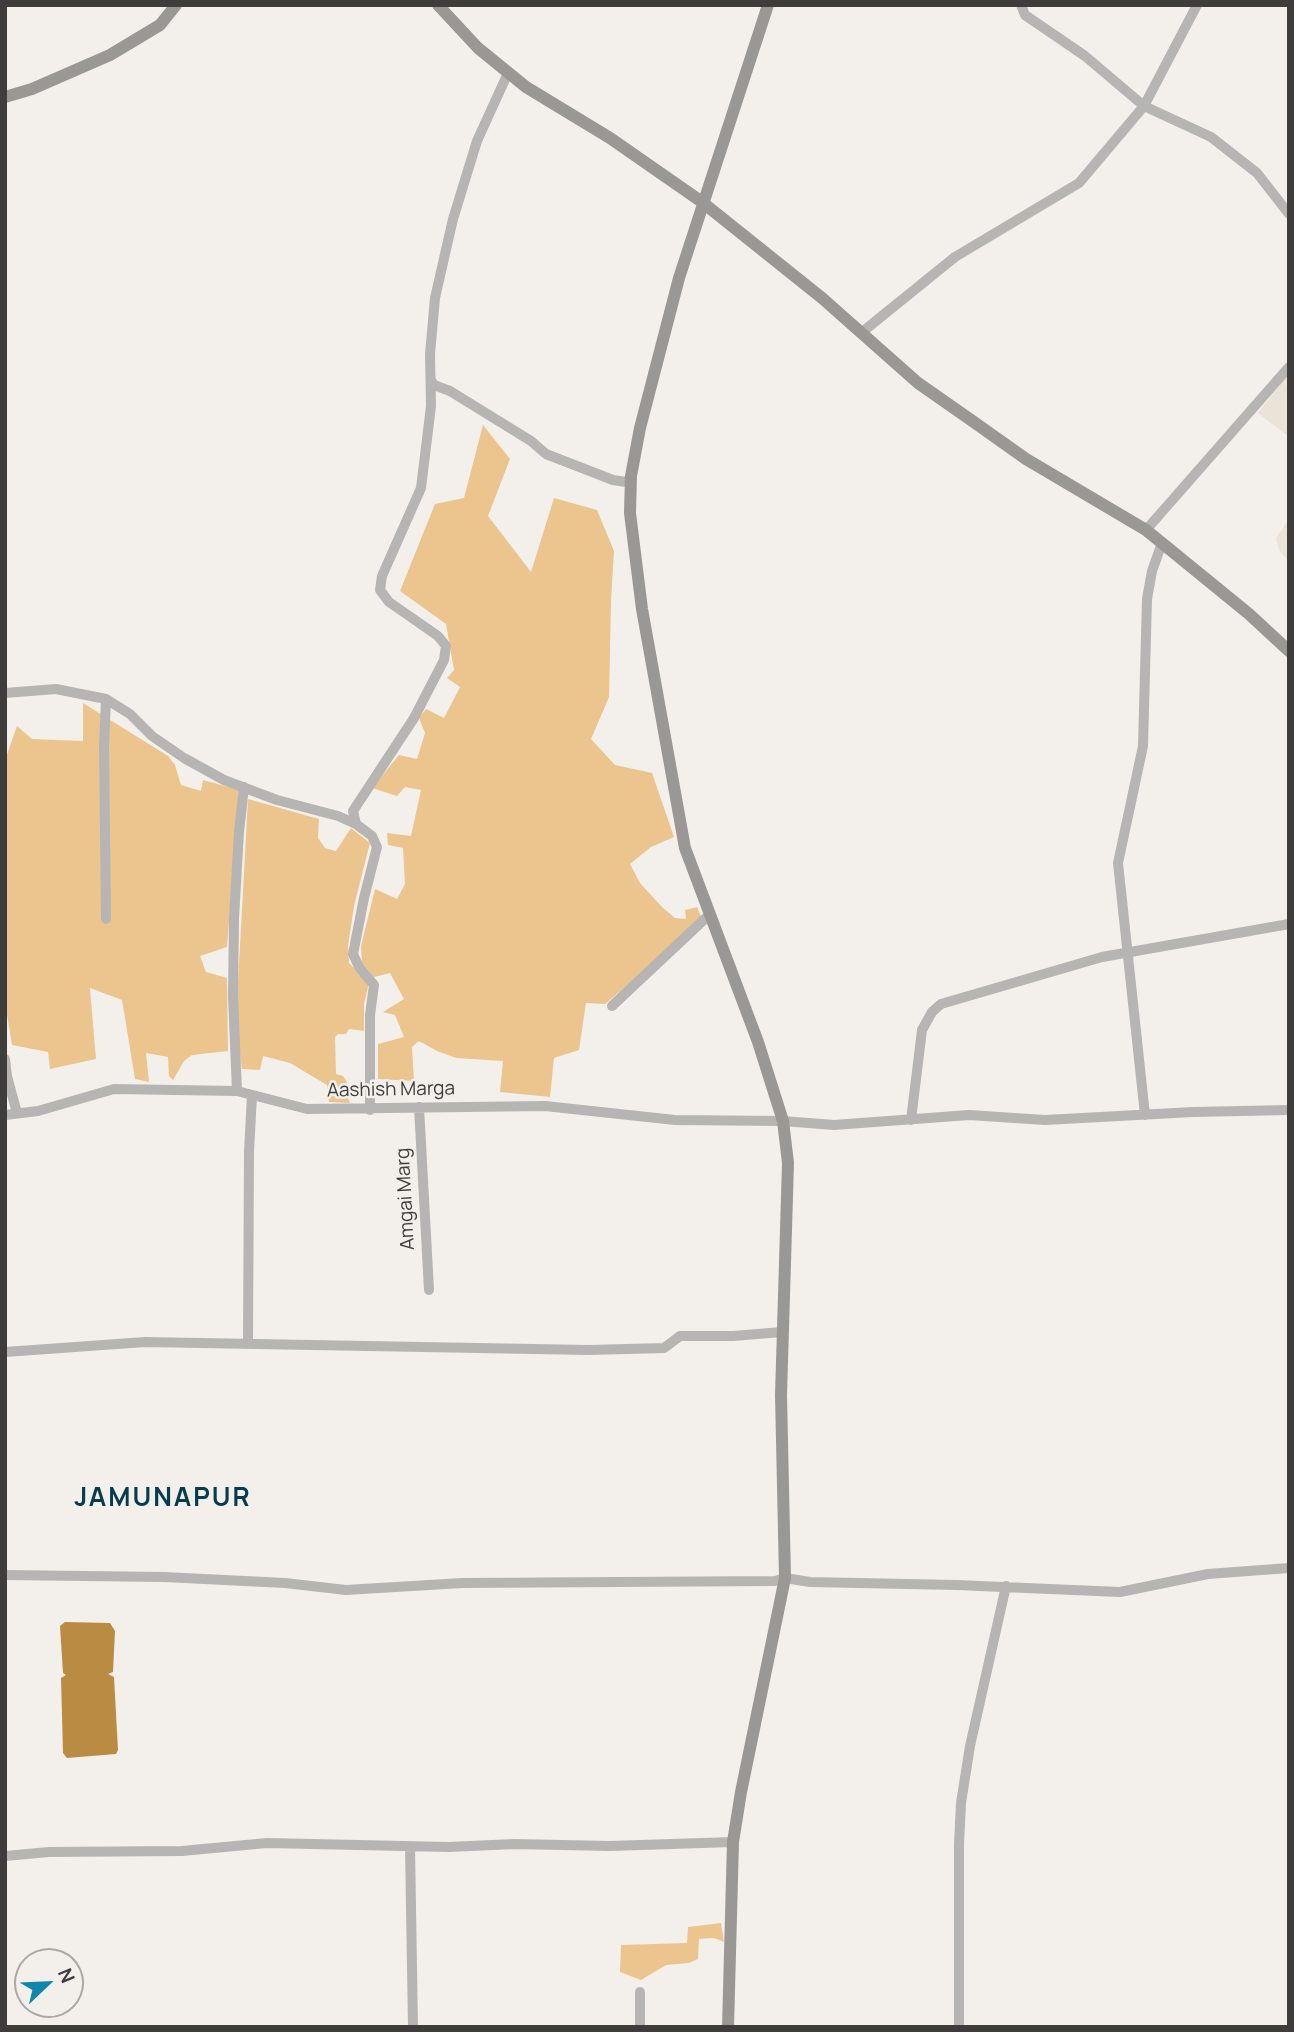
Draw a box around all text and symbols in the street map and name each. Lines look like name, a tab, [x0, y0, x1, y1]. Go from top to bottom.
street label: Aashish Marga	[327, 1077, 455, 1103]
street label: Amgai Marg	[392, 1147, 420, 1251]
district label: JAMUNAPUR	[75, 1483, 251, 1515]
north arrow	[14, 1948, 84, 2018]
text: N	[52, 1964, 81, 1987]

